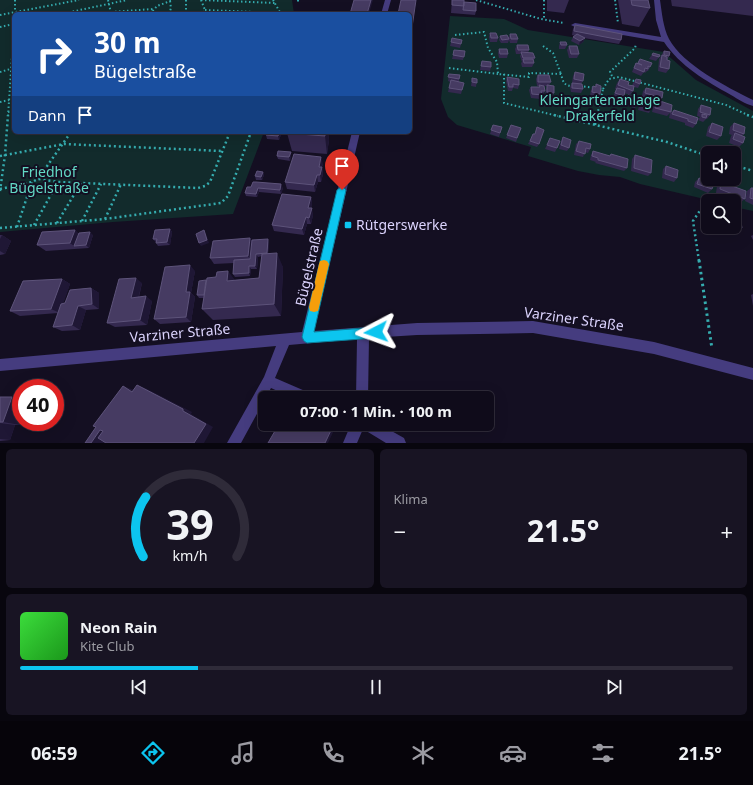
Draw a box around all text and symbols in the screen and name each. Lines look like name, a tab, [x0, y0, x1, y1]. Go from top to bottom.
text: 30 m	[94, 23, 161, 61]
icon: right	[28, 28, 80, 80]
text: Bügelstraße	[94, 59, 197, 83]
park label: Kleingartenanlage Drakerfeld	[540, 90, 660, 125]
icon: arrive	[74, 104, 96, 126]
text: Dann	[28, 105, 66, 125]
map controls	[701, 146, 741, 234]
button: sound	[701, 146, 741, 186]
pin	[325, 149, 359, 190]
icon: arrive	[331, 155, 353, 177]
park label: Friedhof Bügelstraße	[9, 162, 89, 197]
button: search	[701, 194, 741, 234]
place label: Rütgerswerke	[356, 215, 448, 234]
marker: Rütgerswerke	[343, 220, 353, 230]
street label: Bügelstraße	[290, 226, 327, 308]
street label: Varziner Straße	[523, 302, 625, 335]
position arrow	[355, 311, 397, 353]
street label: Varziner Straße	[129, 319, 231, 346]
speed limit sign: 40	[12, 379, 64, 431]
text: 07:00 · 1 Min. · 100 m	[300, 401, 452, 421]
text: Klima	[394, 490, 428, 508]
text: 39	[166, 495, 214, 551]
text: 21.5°	[527, 510, 600, 551]
text: −	[394, 516, 406, 546]
text: +	[720, 516, 733, 546]
text: km/h	[172, 545, 207, 564]
text: Neon Rain	[80, 617, 157, 637]
text: Kite Club	[80, 637, 134, 655]
icon: previous	[128, 676, 150, 698]
icon: pause	[365, 676, 387, 698]
icon: next	[603, 676, 625, 698]
icon: directions	[139, 739, 167, 767]
icon: music	[229, 739, 257, 767]
icon: phone	[319, 739, 347, 767]
icon: climate	[409, 739, 437, 767]
icon: car	[499, 739, 527, 767]
icon: filters	[589, 739, 617, 767]
text: 06:59	[31, 741, 77, 765]
text: 21.5°	[678, 741, 722, 765]

